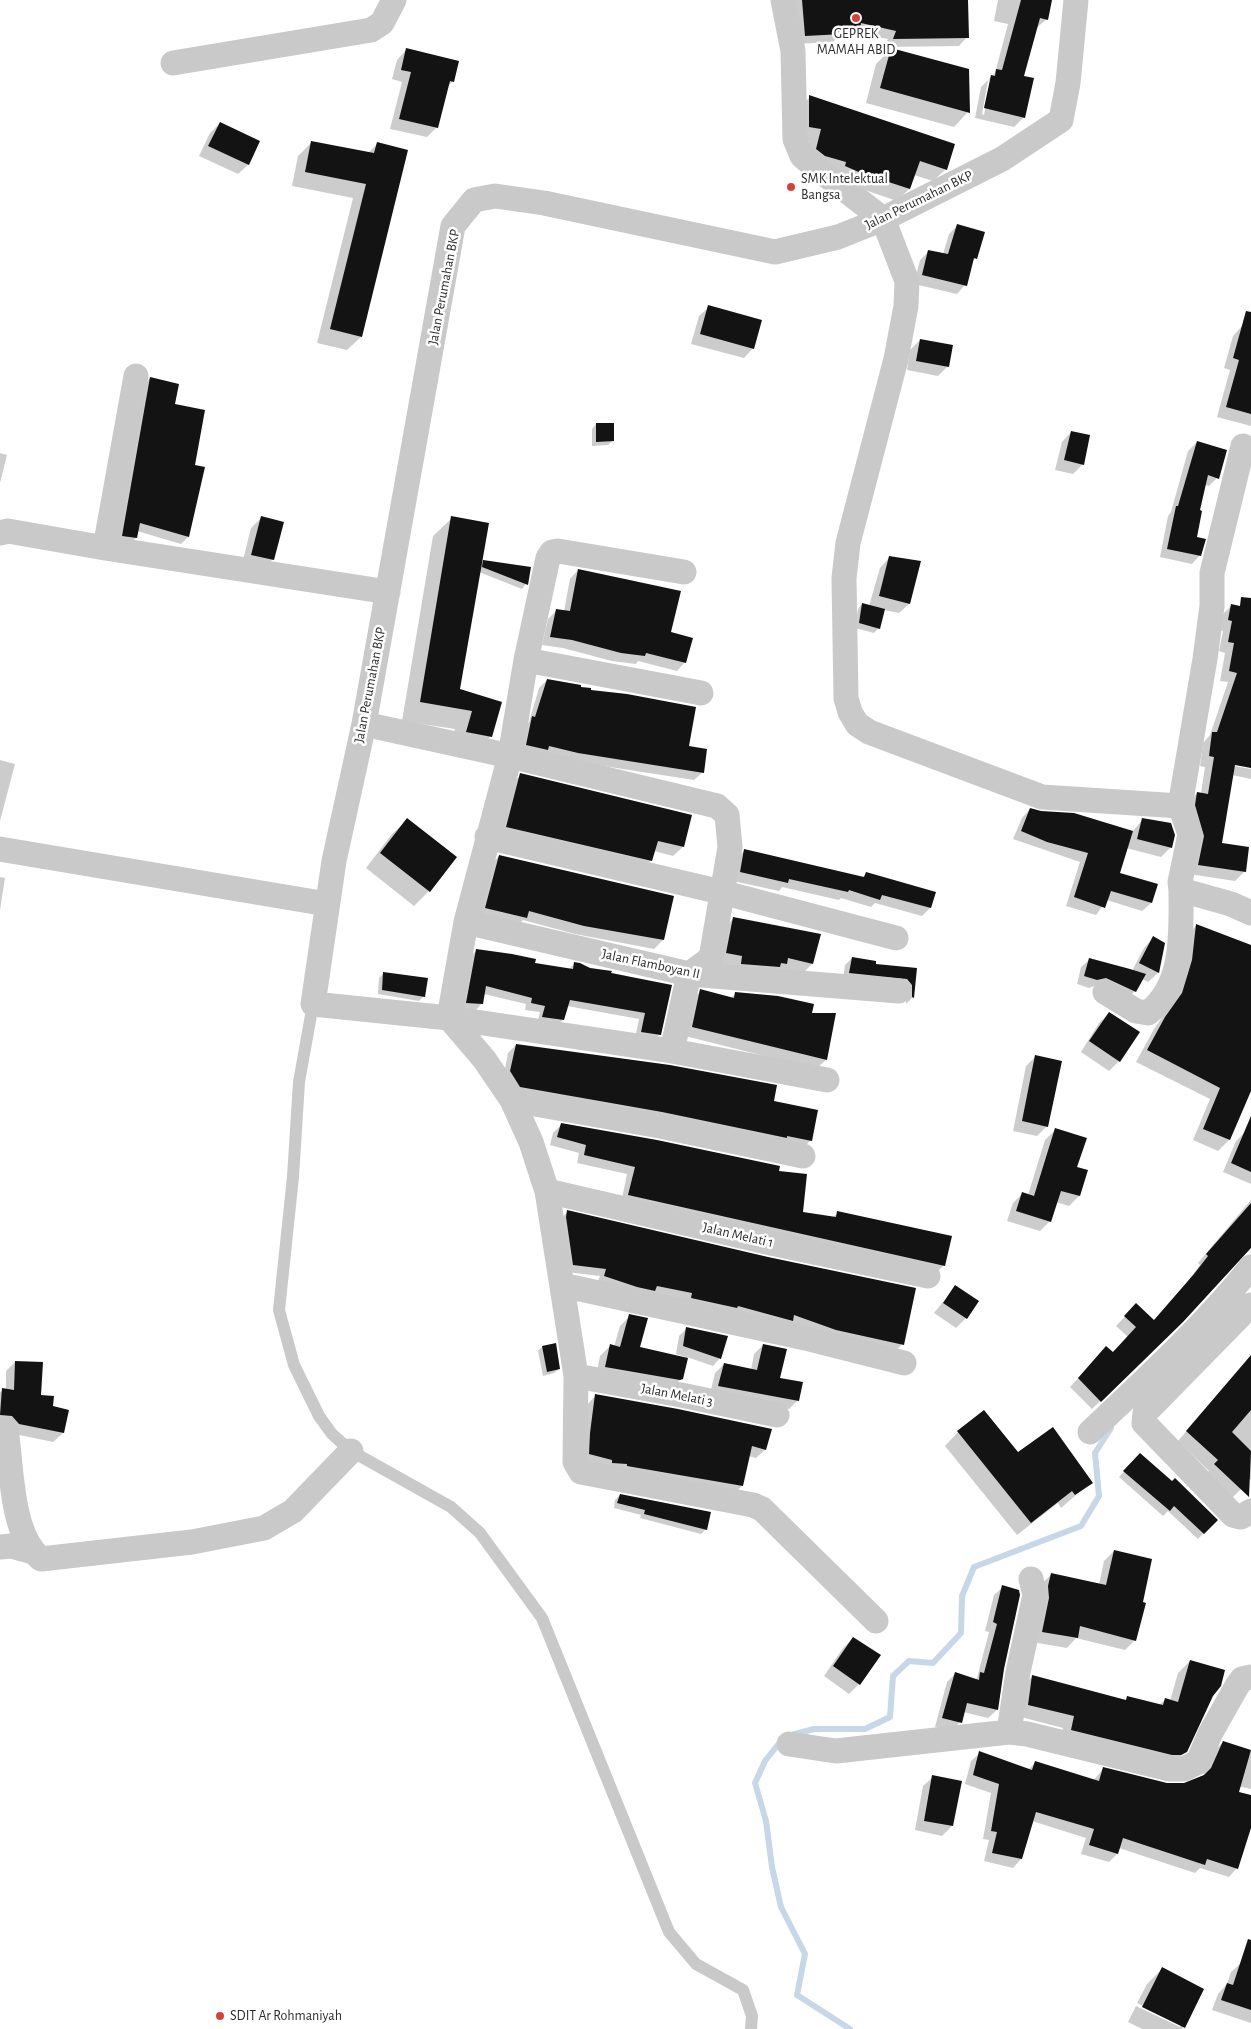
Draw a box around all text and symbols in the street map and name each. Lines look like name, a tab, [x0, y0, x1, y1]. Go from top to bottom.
marker: GEPREK MAMAH ABID	[850, 12, 862, 24]
place label: GEPREK MAMAH ABID	[817, 26, 895, 58]
street label: Jalan Perumahan BKP	[862, 167, 976, 233]
place label: SMK Intelektual Bangsa	[801, 171, 888, 203]
marker: SMK Intelektual Bangsa	[785, 181, 797, 193]
street label: Jalan Perumahan BKP	[425, 228, 463, 346]
street label: Jalan Perumahan BKP	[351, 626, 389, 744]
street label: Jalan Flamboyan II	[600, 945, 702, 983]
street label: Jalan Melati 1	[701, 1219, 775, 1251]
street label: Jalan Melati 3	[640, 1380, 714, 1410]
place label: SDIT Ar Rohmaniyah	[230, 2008, 342, 2024]
marker: SDIT Ar Rohmaniyah	[214, 2010, 226, 2022]

